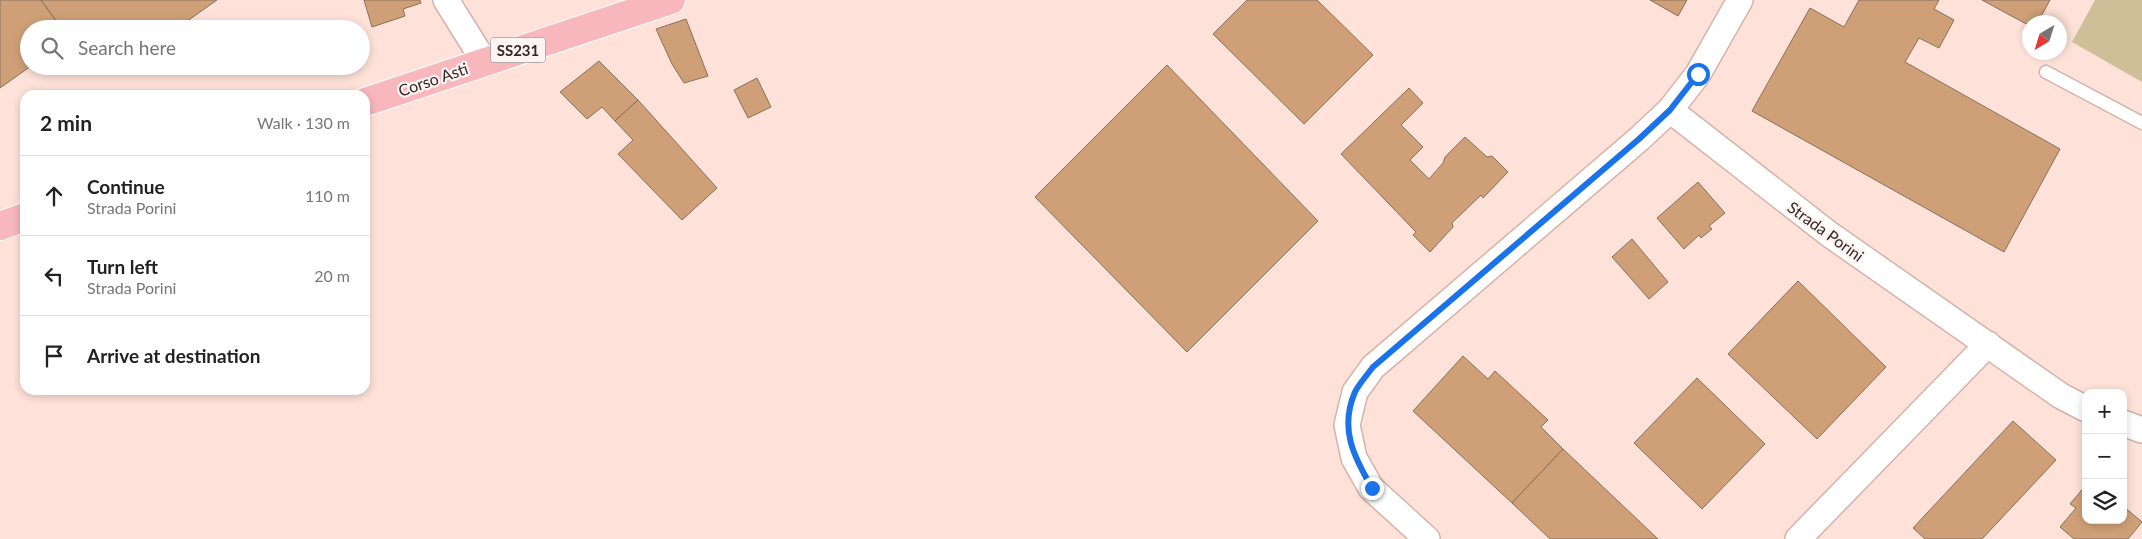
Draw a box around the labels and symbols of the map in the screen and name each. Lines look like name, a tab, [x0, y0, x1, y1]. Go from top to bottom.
north arrow	[2022, 15, 2067, 60]
road number: SS231	[490, 38, 546, 62]
street label: Corso Asti	[396, 58, 470, 100]
route start	[1687, 63, 1710, 86]
street label: Strada Porini	[1784, 197, 1868, 265]
route end	[1361, 477, 1384, 500]

